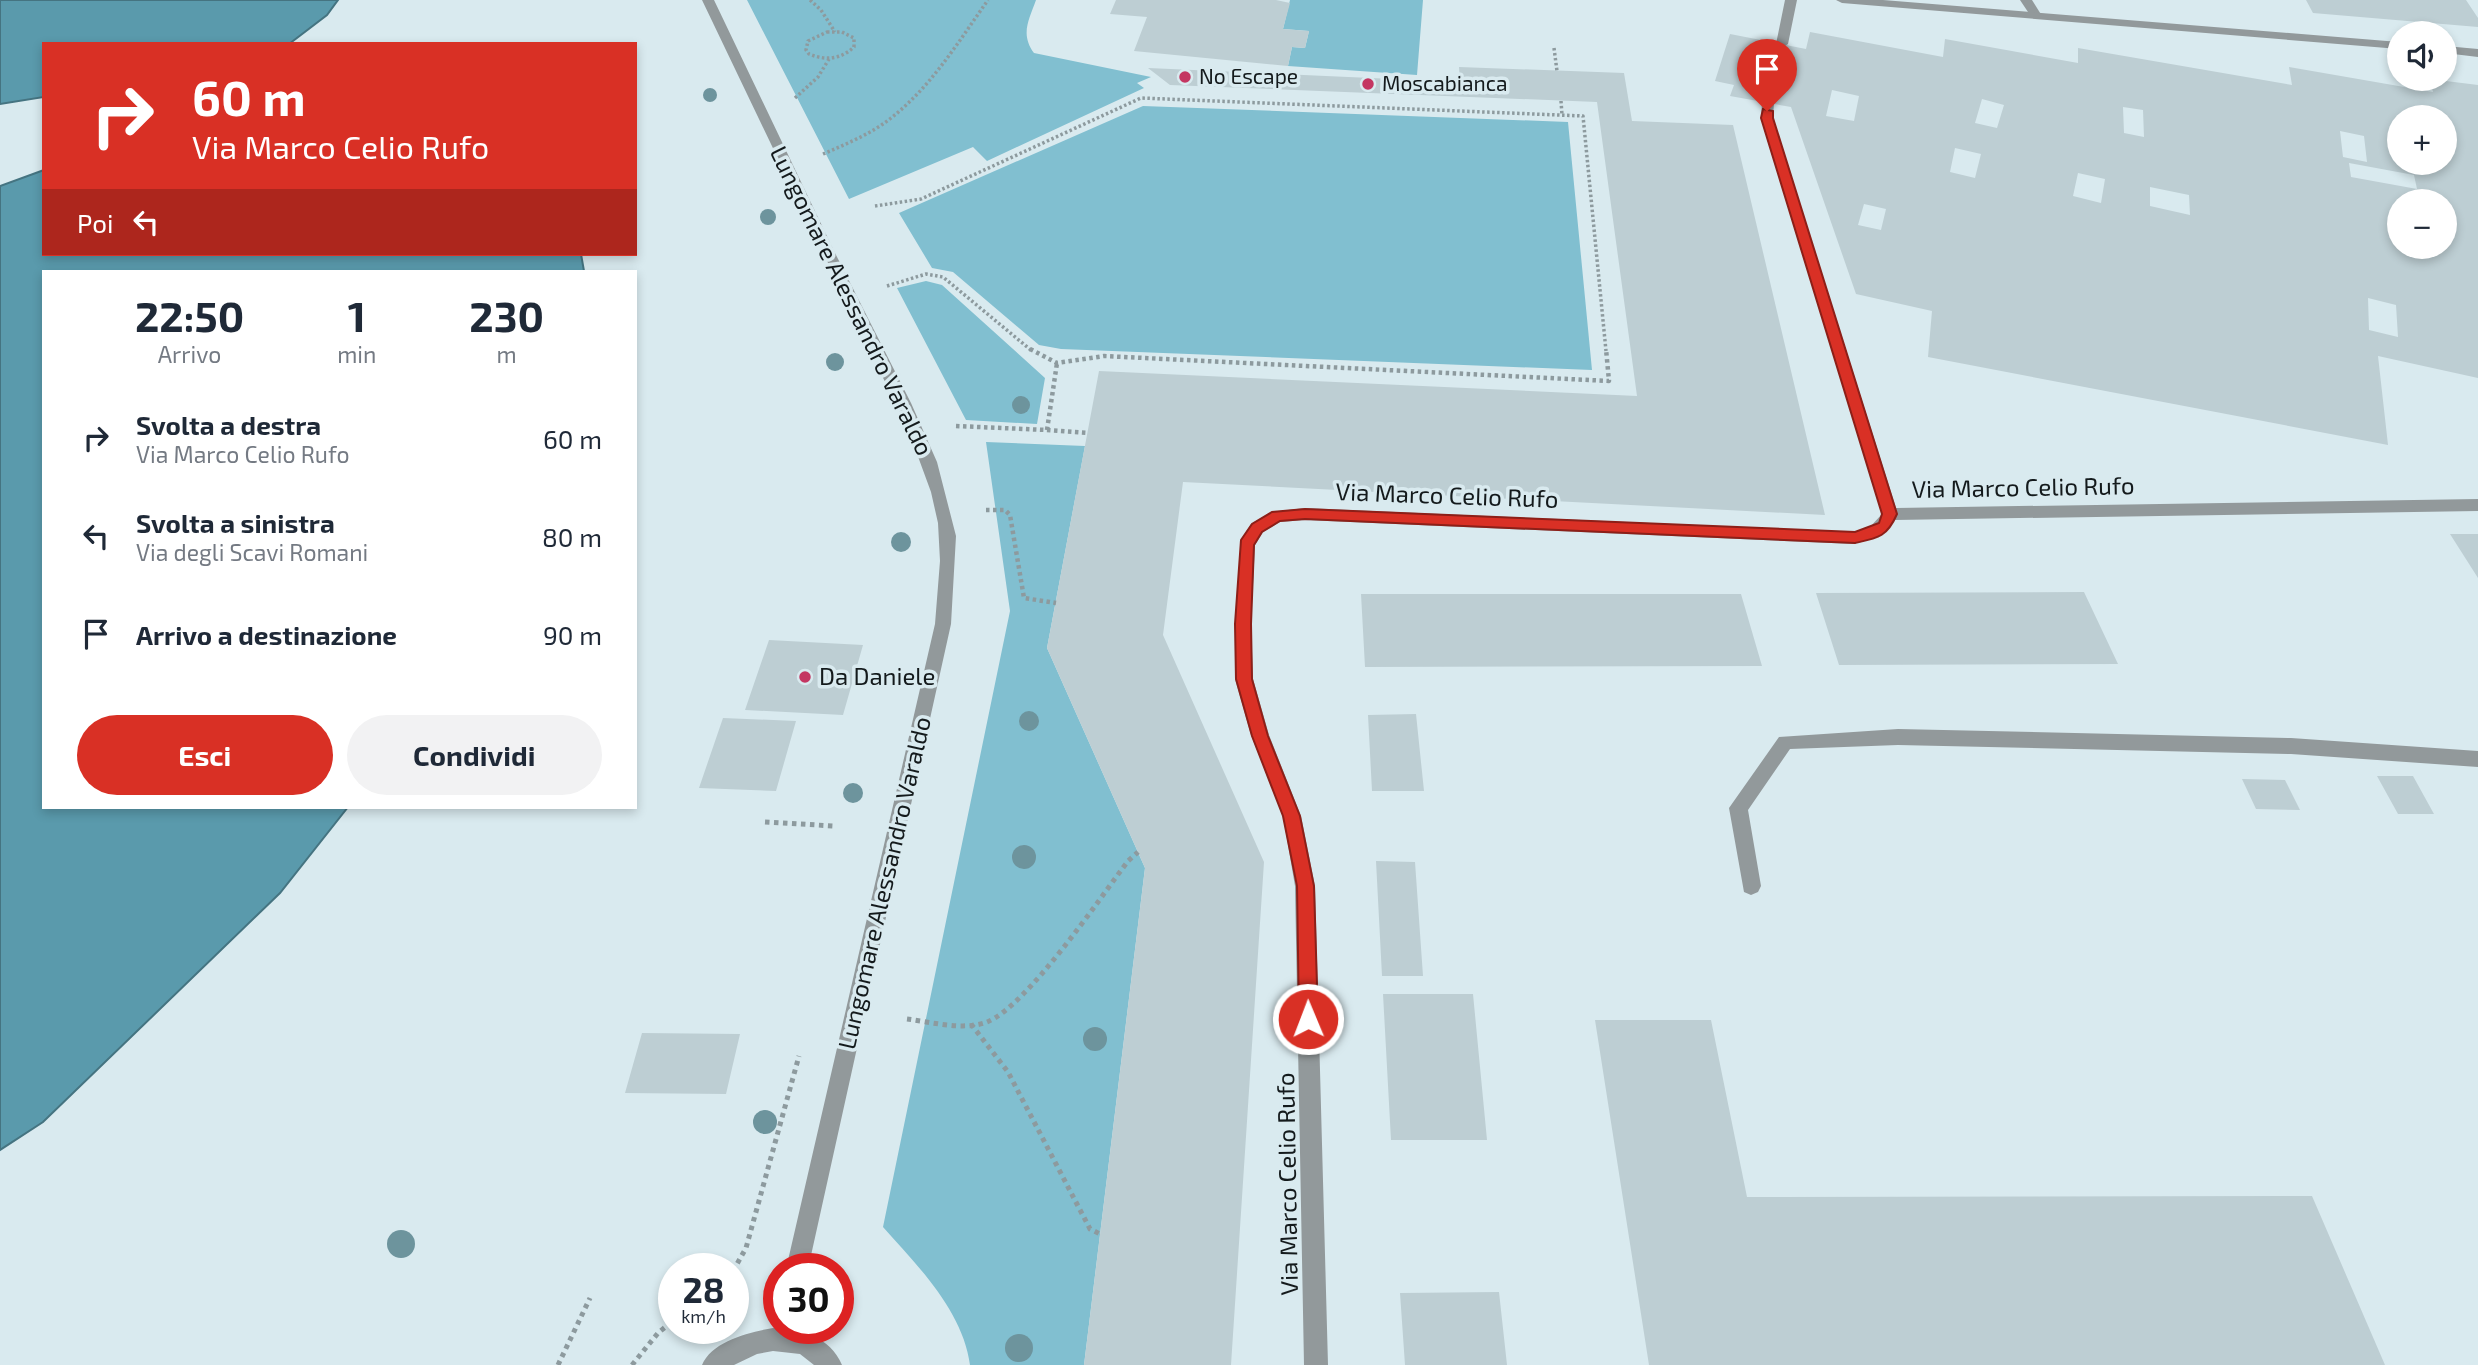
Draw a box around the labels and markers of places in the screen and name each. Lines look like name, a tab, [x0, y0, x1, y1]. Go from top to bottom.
pin	[1737, 39, 1797, 111]
place label: No Escape	[1199, 63, 1298, 88]
marker: No Escape	[1177, 69, 1193, 85]
place label: Moscabianca	[1382, 70, 1508, 95]
marker: Moscabianca	[1360, 76, 1376, 92]
place label: Da Daniele	[819, 661, 935, 690]
marker: Da Daniele	[797, 669, 813, 685]

